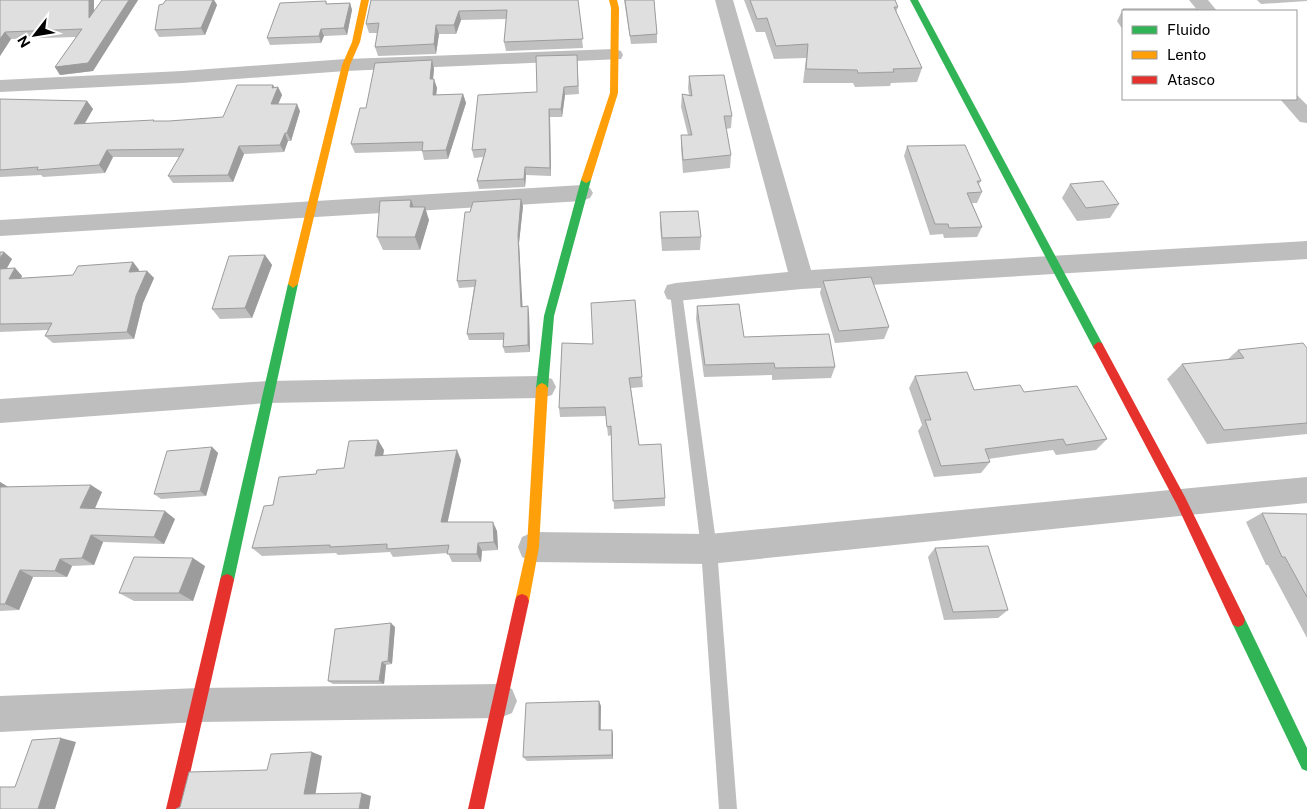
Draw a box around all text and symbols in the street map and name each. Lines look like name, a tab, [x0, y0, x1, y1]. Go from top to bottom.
north arrow	[10, 10, 60, 60]
legend	[1122, 10, 1297, 100]
text: Fluido	[1167, 21, 1210, 38]
text: N	[14, 33, 34, 51]
text: Lento	[1167, 46, 1206, 63]
text: Atasco	[1167, 71, 1215, 88]

